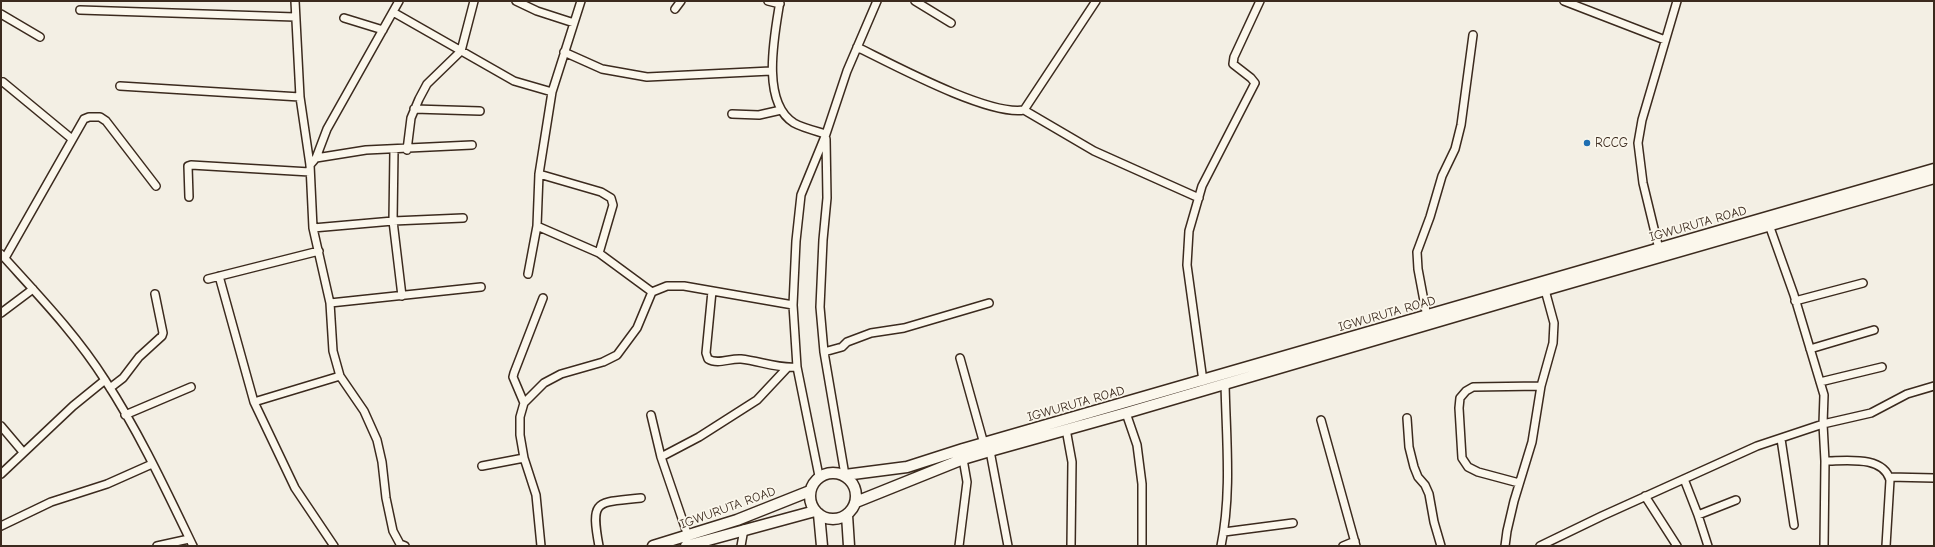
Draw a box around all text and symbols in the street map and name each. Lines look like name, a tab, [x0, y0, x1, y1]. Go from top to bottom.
place label: RCCG	[1595, 135, 1628, 151]
marker: RCCG	[1582, 138, 1592, 148]
street label: IGWURUTA ROAD	[1648, 203, 1748, 245]
street label: IGWURUTA ROAD	[1337, 293, 1437, 335]
street label: IGWURUTA ROAD	[1026, 383, 1126, 425]
street label: IGWURUTA ROAD	[678, 484, 778, 532]

